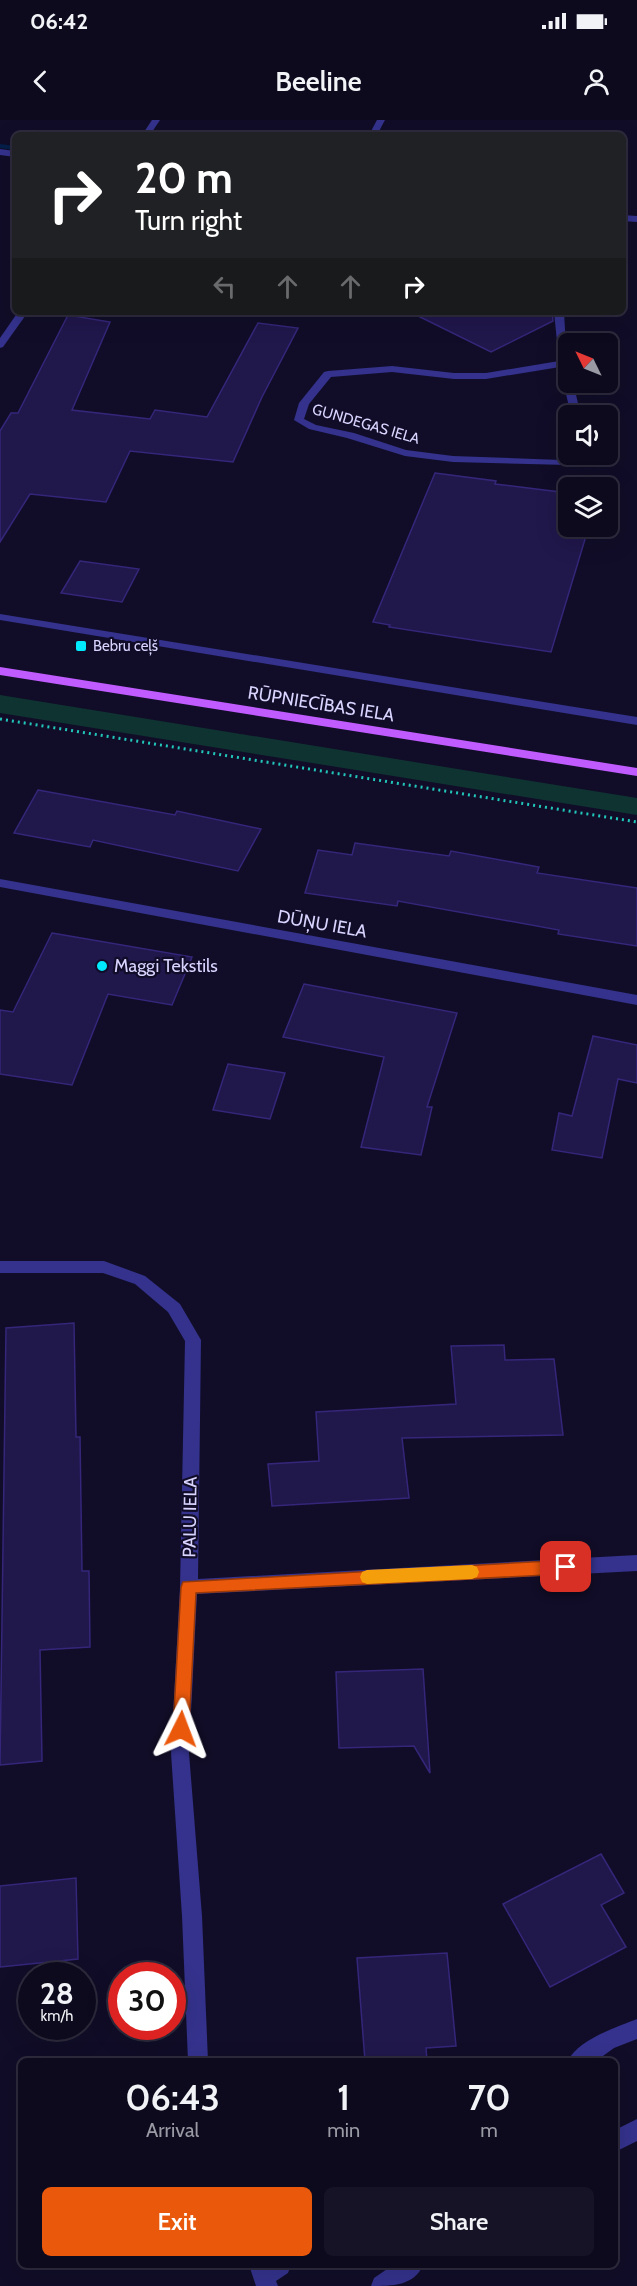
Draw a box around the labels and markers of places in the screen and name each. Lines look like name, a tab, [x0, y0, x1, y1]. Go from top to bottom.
place label: Bebru ceļš	[93, 637, 158, 656]
marker: Bebru ceļš	[74, 639, 88, 653]
place label: Maggi Tekstils	[114, 955, 218, 977]
marker: Maggi Tekstils	[95, 959, 109, 973]
pin	[540, 1541, 591, 1592]

